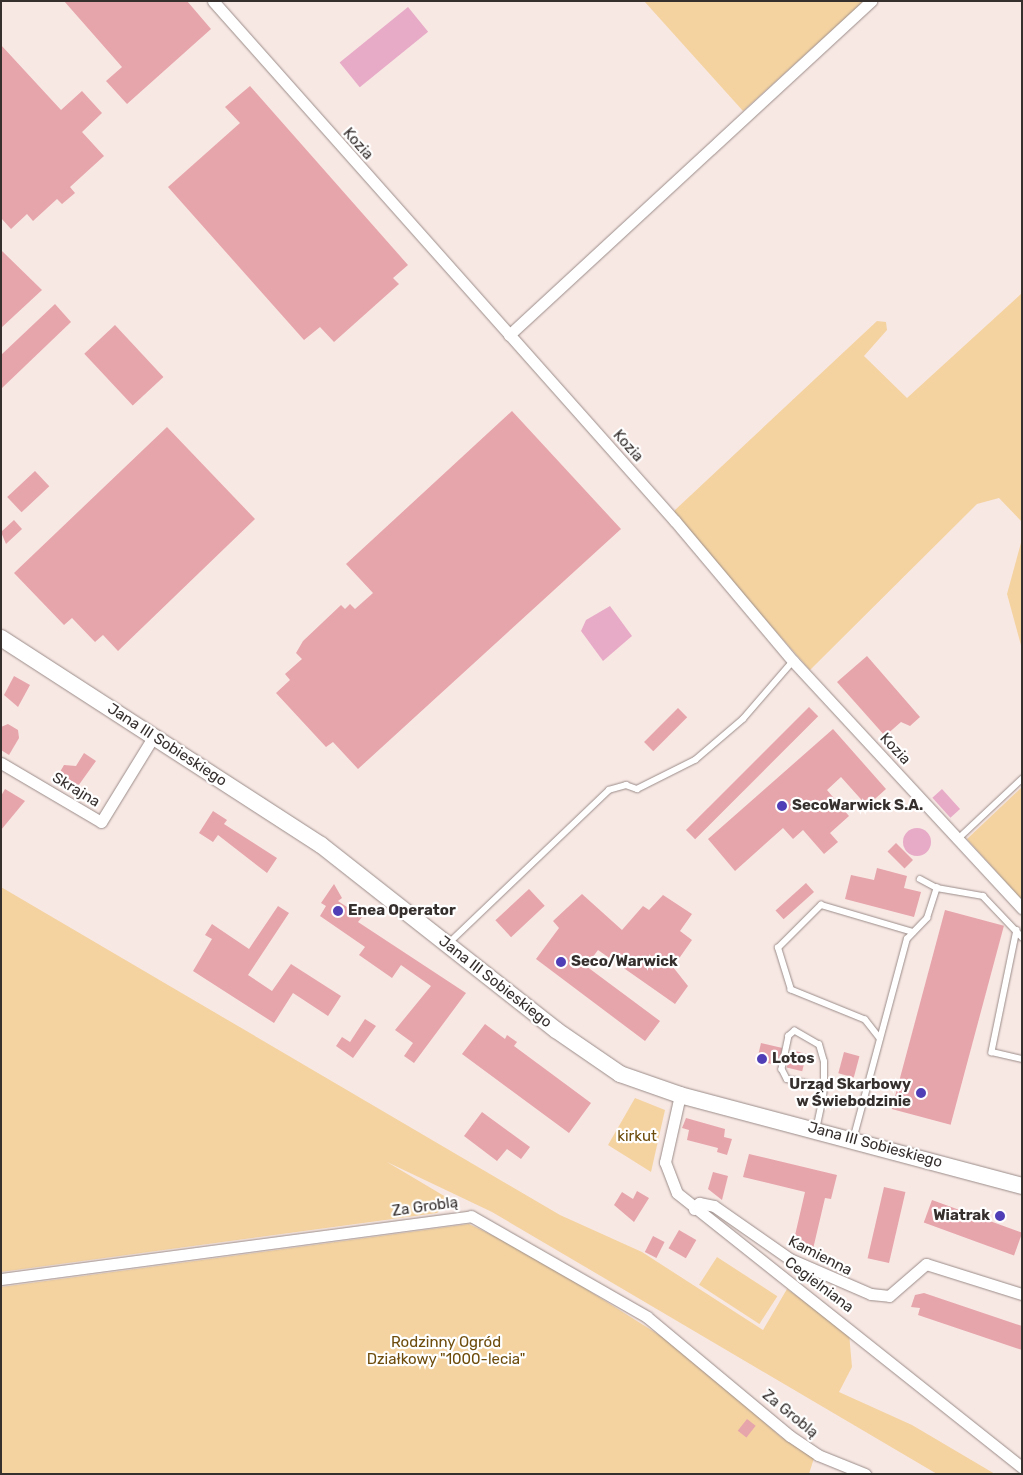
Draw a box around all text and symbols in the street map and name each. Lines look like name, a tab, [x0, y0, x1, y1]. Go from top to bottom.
street label: Kozia	[339, 124, 377, 164]
street label: Kozia	[609, 426, 647, 466]
street label: Jana III Sobieskiego	[104, 700, 230, 790]
street label: Kozia	[876, 729, 914, 769]
street label: Skrajna	[49, 769, 103, 811]
place label: SecoWarwick S.A.	[792, 797, 923, 815]
marker: SecoWarwick S.A.	[776, 800, 788, 812]
place label: Enea Operator	[348, 902, 456, 920]
marker: Enea Operator	[332, 905, 344, 917]
street label: Jana III Sobieskiego	[435, 932, 555, 1032]
place label: Seco/Warwick	[571, 953, 678, 971]
marker: Seco/Warwick	[555, 956, 567, 968]
place label: Lotos	[772, 1050, 814, 1068]
marker: Lotos	[756, 1053, 768, 1065]
place label: Urząd Skarbowy w Świebodzinie	[789, 1075, 911, 1110]
marker: Urząd Skarbowy w Świebodzinie	[915, 1087, 927, 1099]
street label: Jana III Sobieskiego	[806, 1118, 944, 1172]
park label: kirkut	[617, 1128, 657, 1146]
street label: Za Groblą	[391, 1193, 459, 1221]
place label: Wiatrak	[933, 1207, 990, 1225]
marker: Wiatrak	[994, 1210, 1006, 1222]
street label: Kamienna	[785, 1232, 855, 1280]
street label: Cegielniana	[781, 1253, 857, 1317]
park label: Rodzinny Ogród Działkowy "1000-lecia"	[366, 1333, 526, 1368]
street label: Za Groblą	[759, 1386, 821, 1442]

